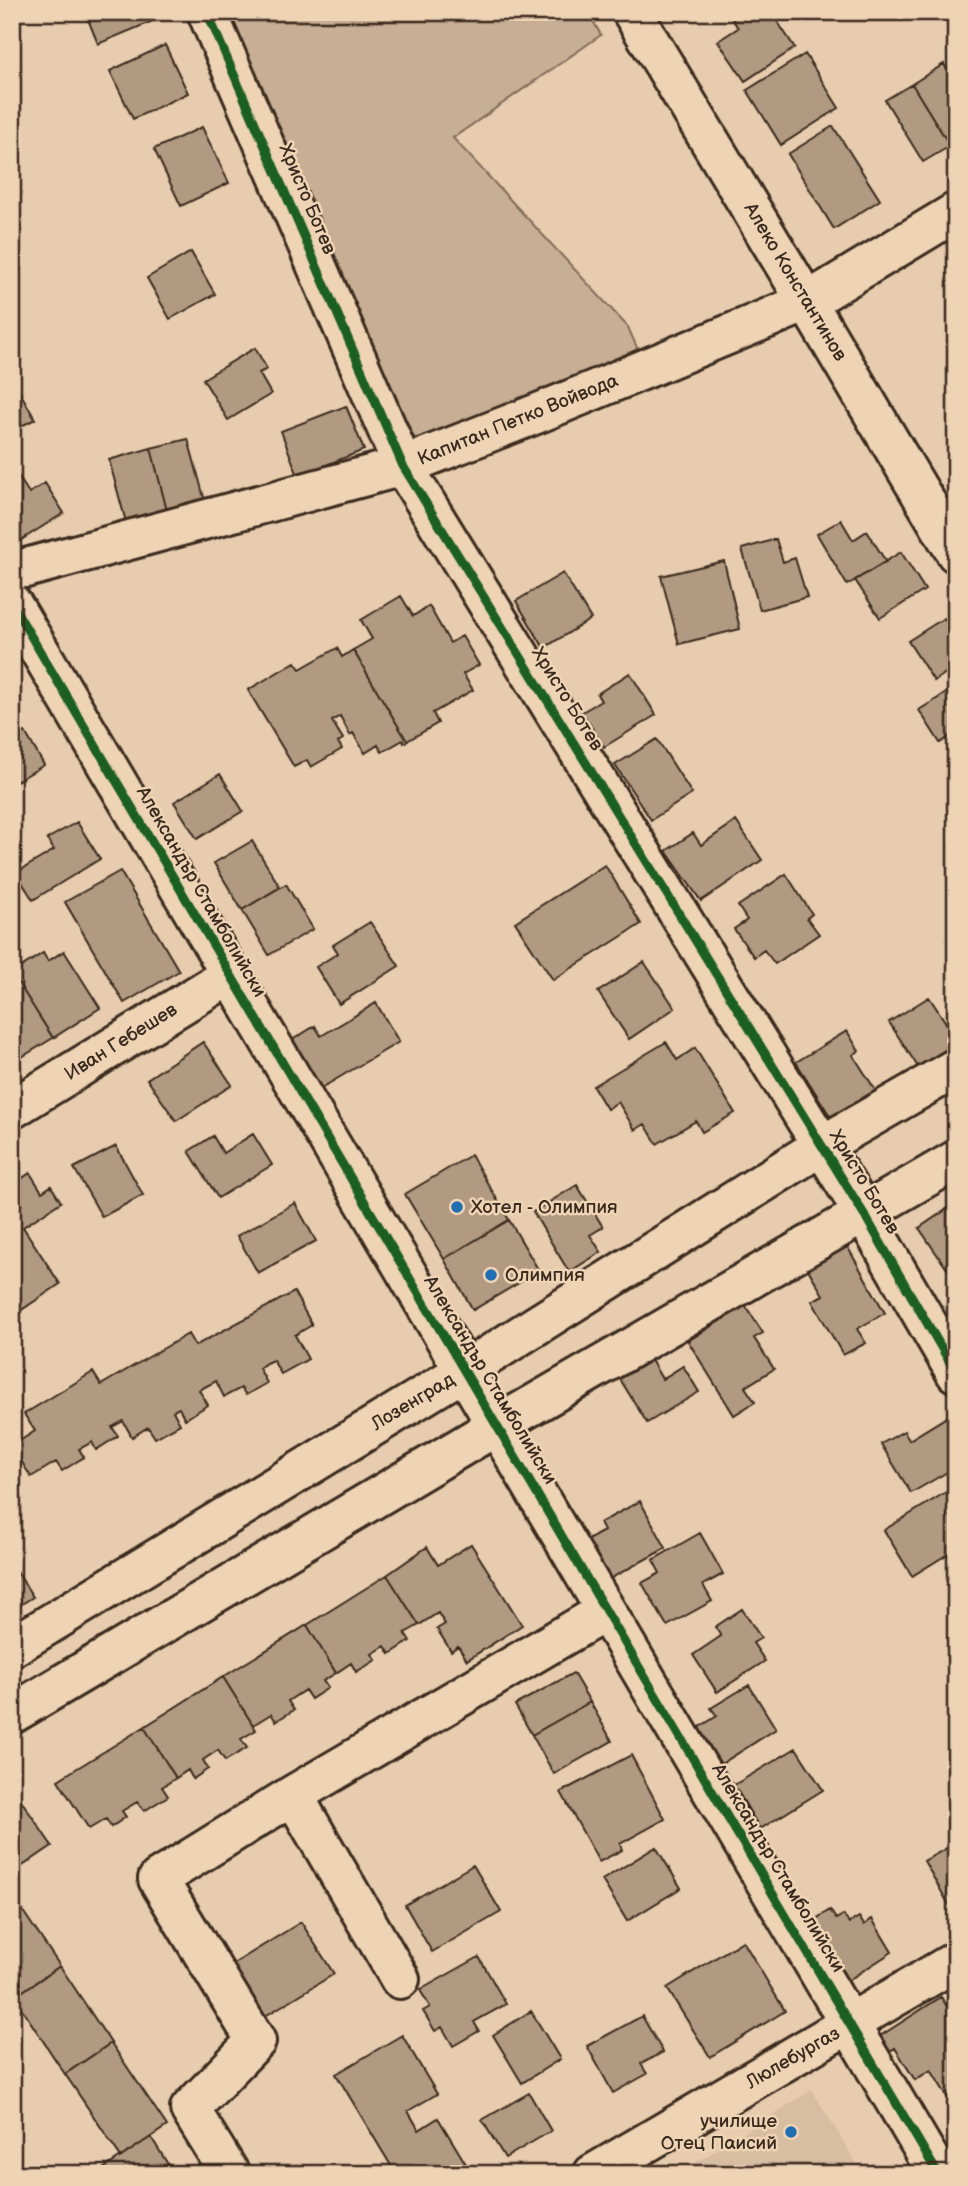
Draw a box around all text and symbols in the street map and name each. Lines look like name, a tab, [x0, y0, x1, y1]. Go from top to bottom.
street label: Христо Ботев	[273, 140, 341, 258]
street label: Алеко Константинов	[738, 198, 851, 365]
street label: Капитан Петко Войвода	[414, 369, 622, 471]
street label: Христо Ботев	[526, 643, 608, 755]
street label: Александър Стамболийски	[131, 782, 271, 1001]
street label: Иван Гебешев	[60, 998, 182, 1086]
street label: Христо Ботев	[824, 1126, 904, 1238]
place label: Хотел - Олимпия	[471, 1196, 618, 1219]
marker: Хотел - Олимпия	[449, 1199, 465, 1215]
place label: Олимпия	[505, 1264, 585, 1287]
marker: Олимпия	[483, 1267, 499, 1283]
street label: Александър Стамболийски	[418, 1271, 562, 1489]
street label: Лозенград	[366, 1368, 459, 1436]
street label: Александър Стамболийски	[706, 1759, 850, 1977]
street label: Люлебургаз	[741, 2022, 844, 2095]
place label: училище Отец Паисий	[661, 2110, 777, 2155]
marker: училище Отец Паисий	[783, 2124, 799, 2140]

